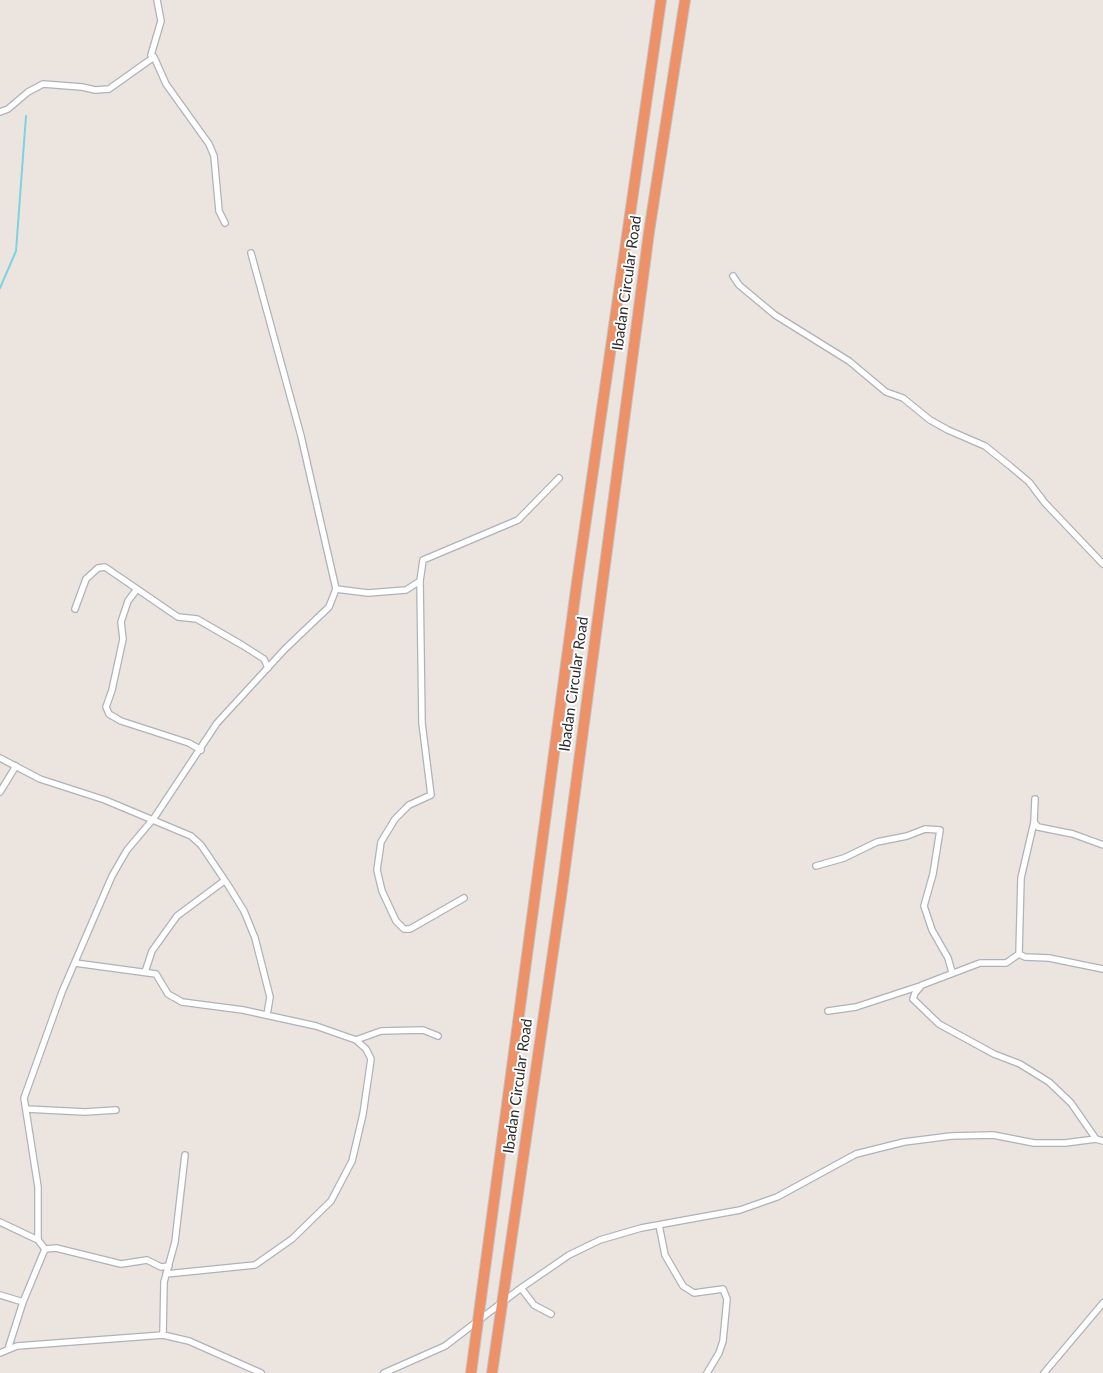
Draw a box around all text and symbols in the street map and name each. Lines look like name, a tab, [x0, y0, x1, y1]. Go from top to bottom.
street label: Ibadan Circular Road	[609, 214, 645, 352]
street label: Ibadan Circular Road	[556, 615, 592, 753]
street label: Ibadan Circular Road	[500, 1017, 536, 1155]

